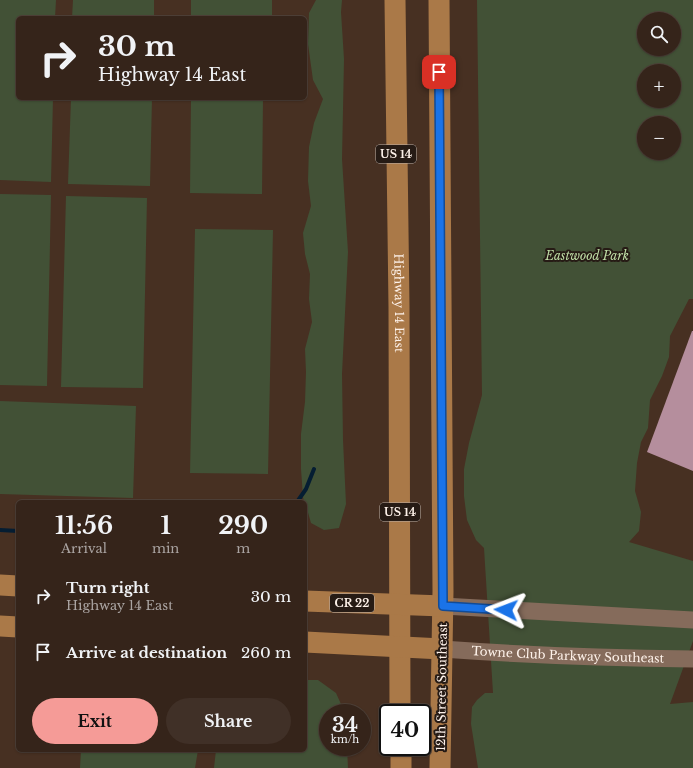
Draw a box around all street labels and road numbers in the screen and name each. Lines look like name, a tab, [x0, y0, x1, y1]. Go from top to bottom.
road number: US 14	[376, 145, 416, 163]
street label: Highway 14 East	[391, 253, 407, 353]
road number: US 14	[380, 503, 420, 521]
road number: CR 22	[330, 594, 374, 612]
street label: 12th Street Southeast	[433, 622, 450, 751]
street label: Towne Club Parkway Southeast	[471, 643, 665, 666]

